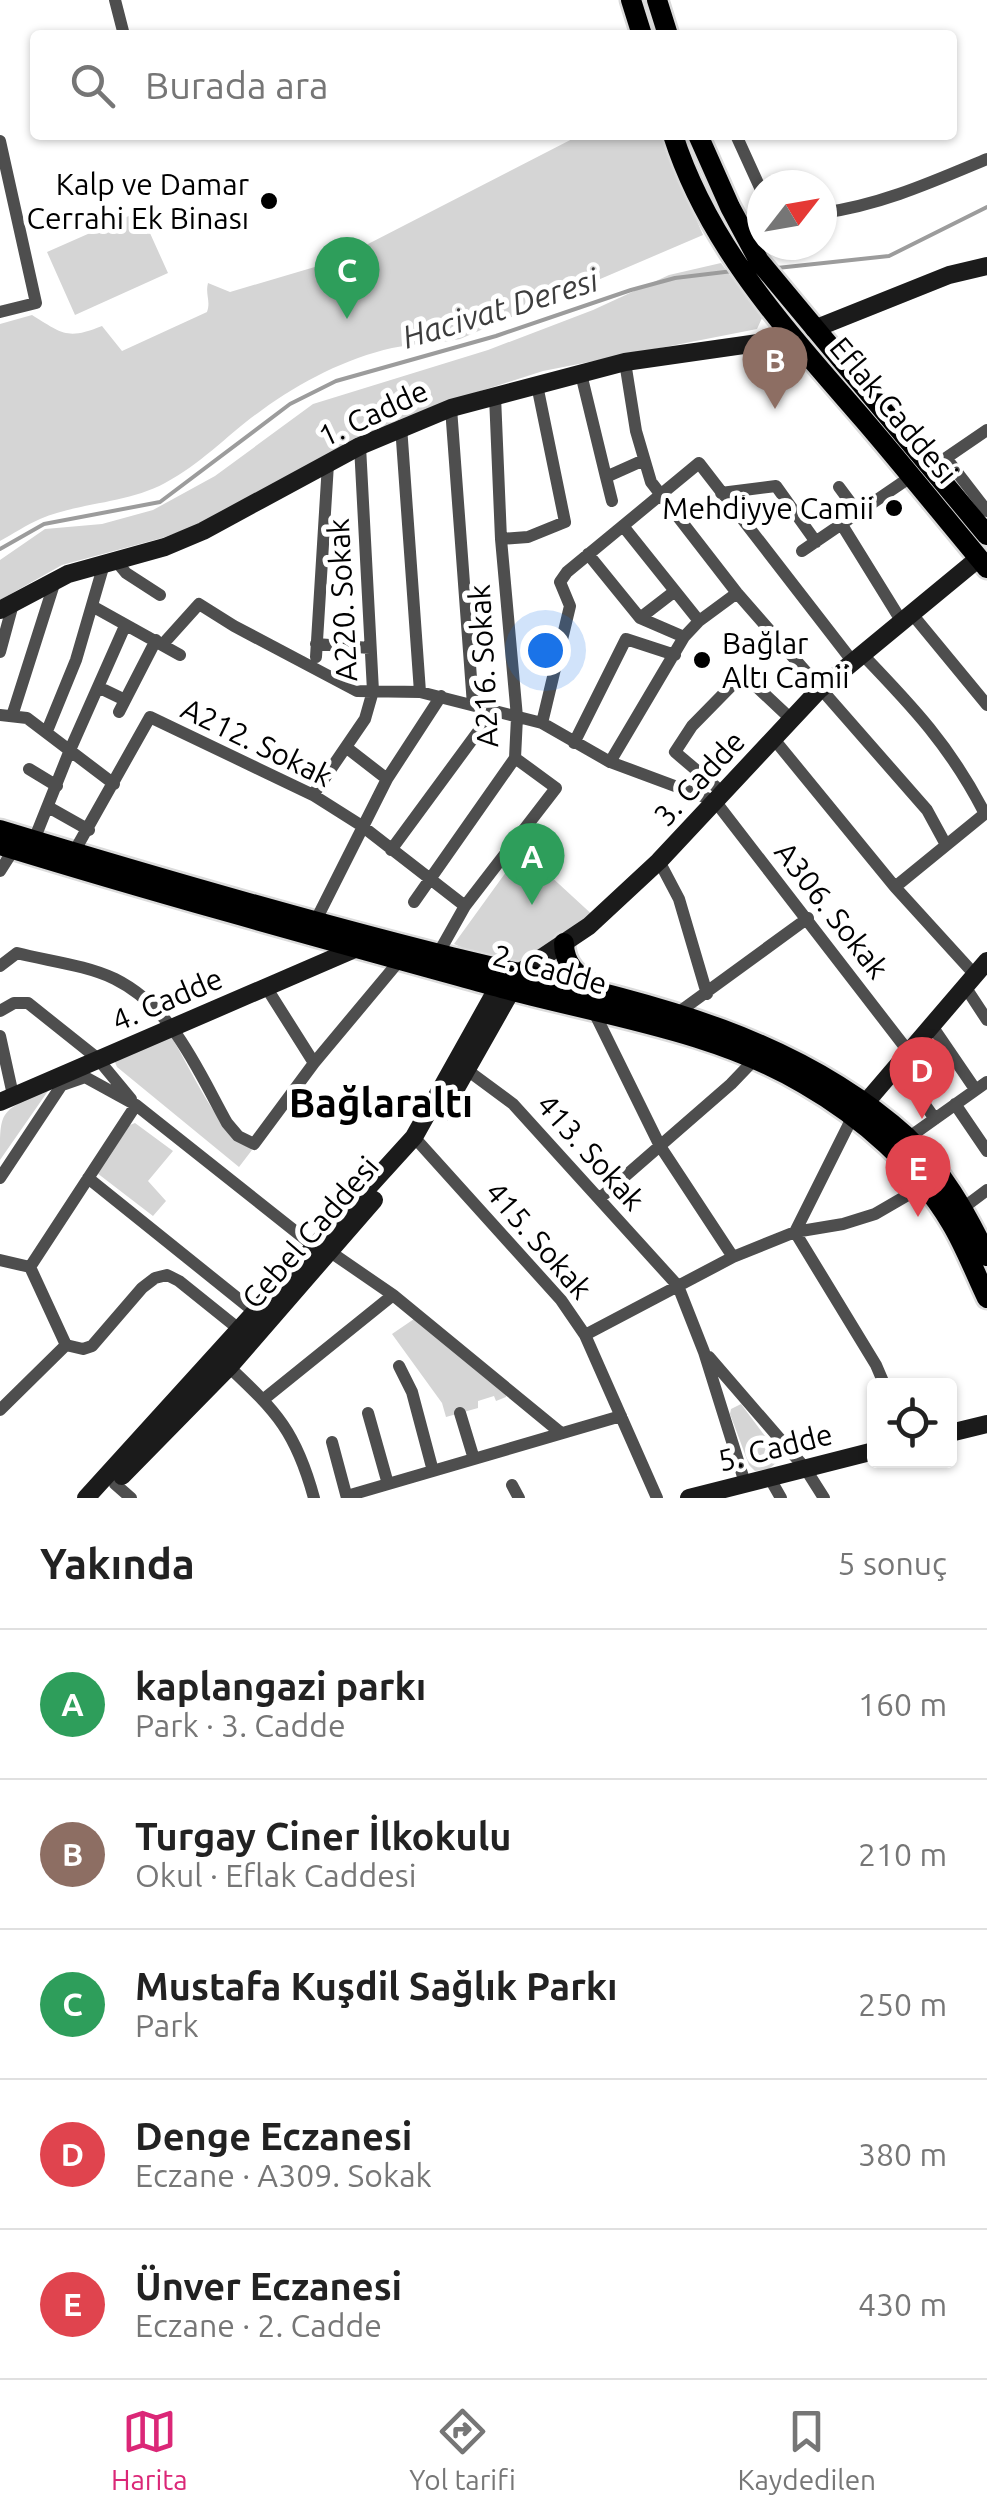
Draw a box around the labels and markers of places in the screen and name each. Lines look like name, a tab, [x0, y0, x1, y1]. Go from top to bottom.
place label: Kalp ve Damar Cerrahi Ek Binası	[27, 167, 250, 235]
marker: Kalp ve Damar Cerrahi Ek Binası	[258, 190, 280, 212]
pin: C	[314, 236, 380, 319]
pin: B	[742, 326, 808, 409]
place label: Mehdiyye Camii	[662, 491, 874, 525]
marker: Mehdiyye Camii	[883, 497, 905, 519]
place label: Bağlar Altı Camii	[722, 626, 850, 694]
marker: Bağlar Altı Camii	[691, 649, 713, 671]
pin: A	[500, 822, 564, 905]
pin: D	[890, 1036, 954, 1119]
pin: E	[886, 1134, 950, 1217]

